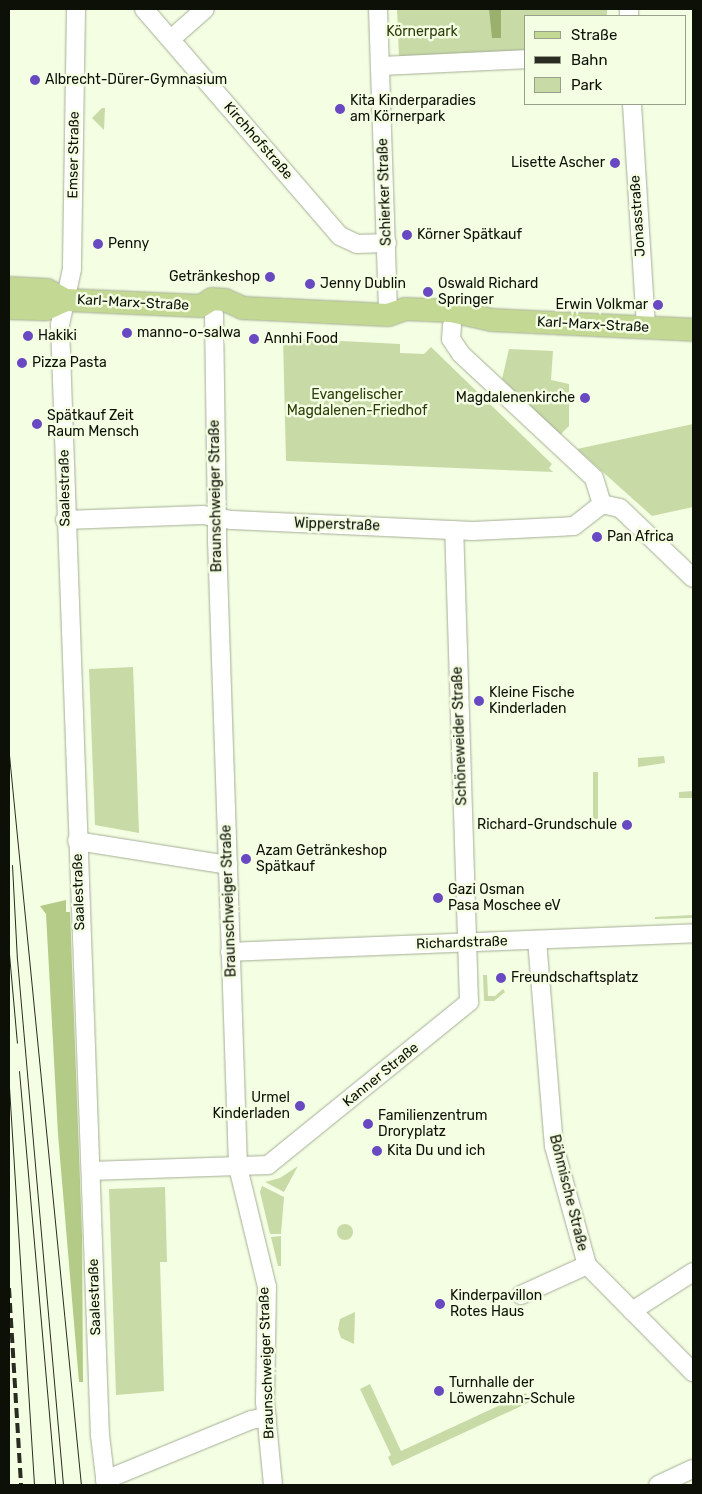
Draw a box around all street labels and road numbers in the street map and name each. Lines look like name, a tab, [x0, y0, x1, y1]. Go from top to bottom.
street label: Kirchhofstraße	[220, 99, 296, 183]
street label: Emser Straße	[65, 111, 83, 199]
street label: Schierker Straße	[375, 138, 395, 246]
street label: Jonasstraße	[627, 175, 649, 257]
street label: Karl-Marx-Straße	[76, 292, 190, 314]
street label: Karl-Marx-Straße	[536, 314, 650, 336]
street label: Braunschweiger Straße	[206, 419, 226, 573]
street label: Saalestraße	[56, 449, 74, 527]
street label: Wipperstraße	[294, 515, 380, 535]
street label: Schöneweider Straße	[449, 666, 471, 806]
street label: Braunschweiger Straße	[218, 824, 240, 978]
street label: Saalestraße	[69, 853, 89, 931]
street label: Richardstraße	[416, 933, 508, 953]
street label: Kanner Straße	[340, 1039, 422, 1111]
street label: Böhmische Straße	[545, 1133, 591, 1253]
street label: Saalestraße	[85, 1258, 105, 1336]
street label: Braunschweiger Straße	[256, 1286, 278, 1440]

